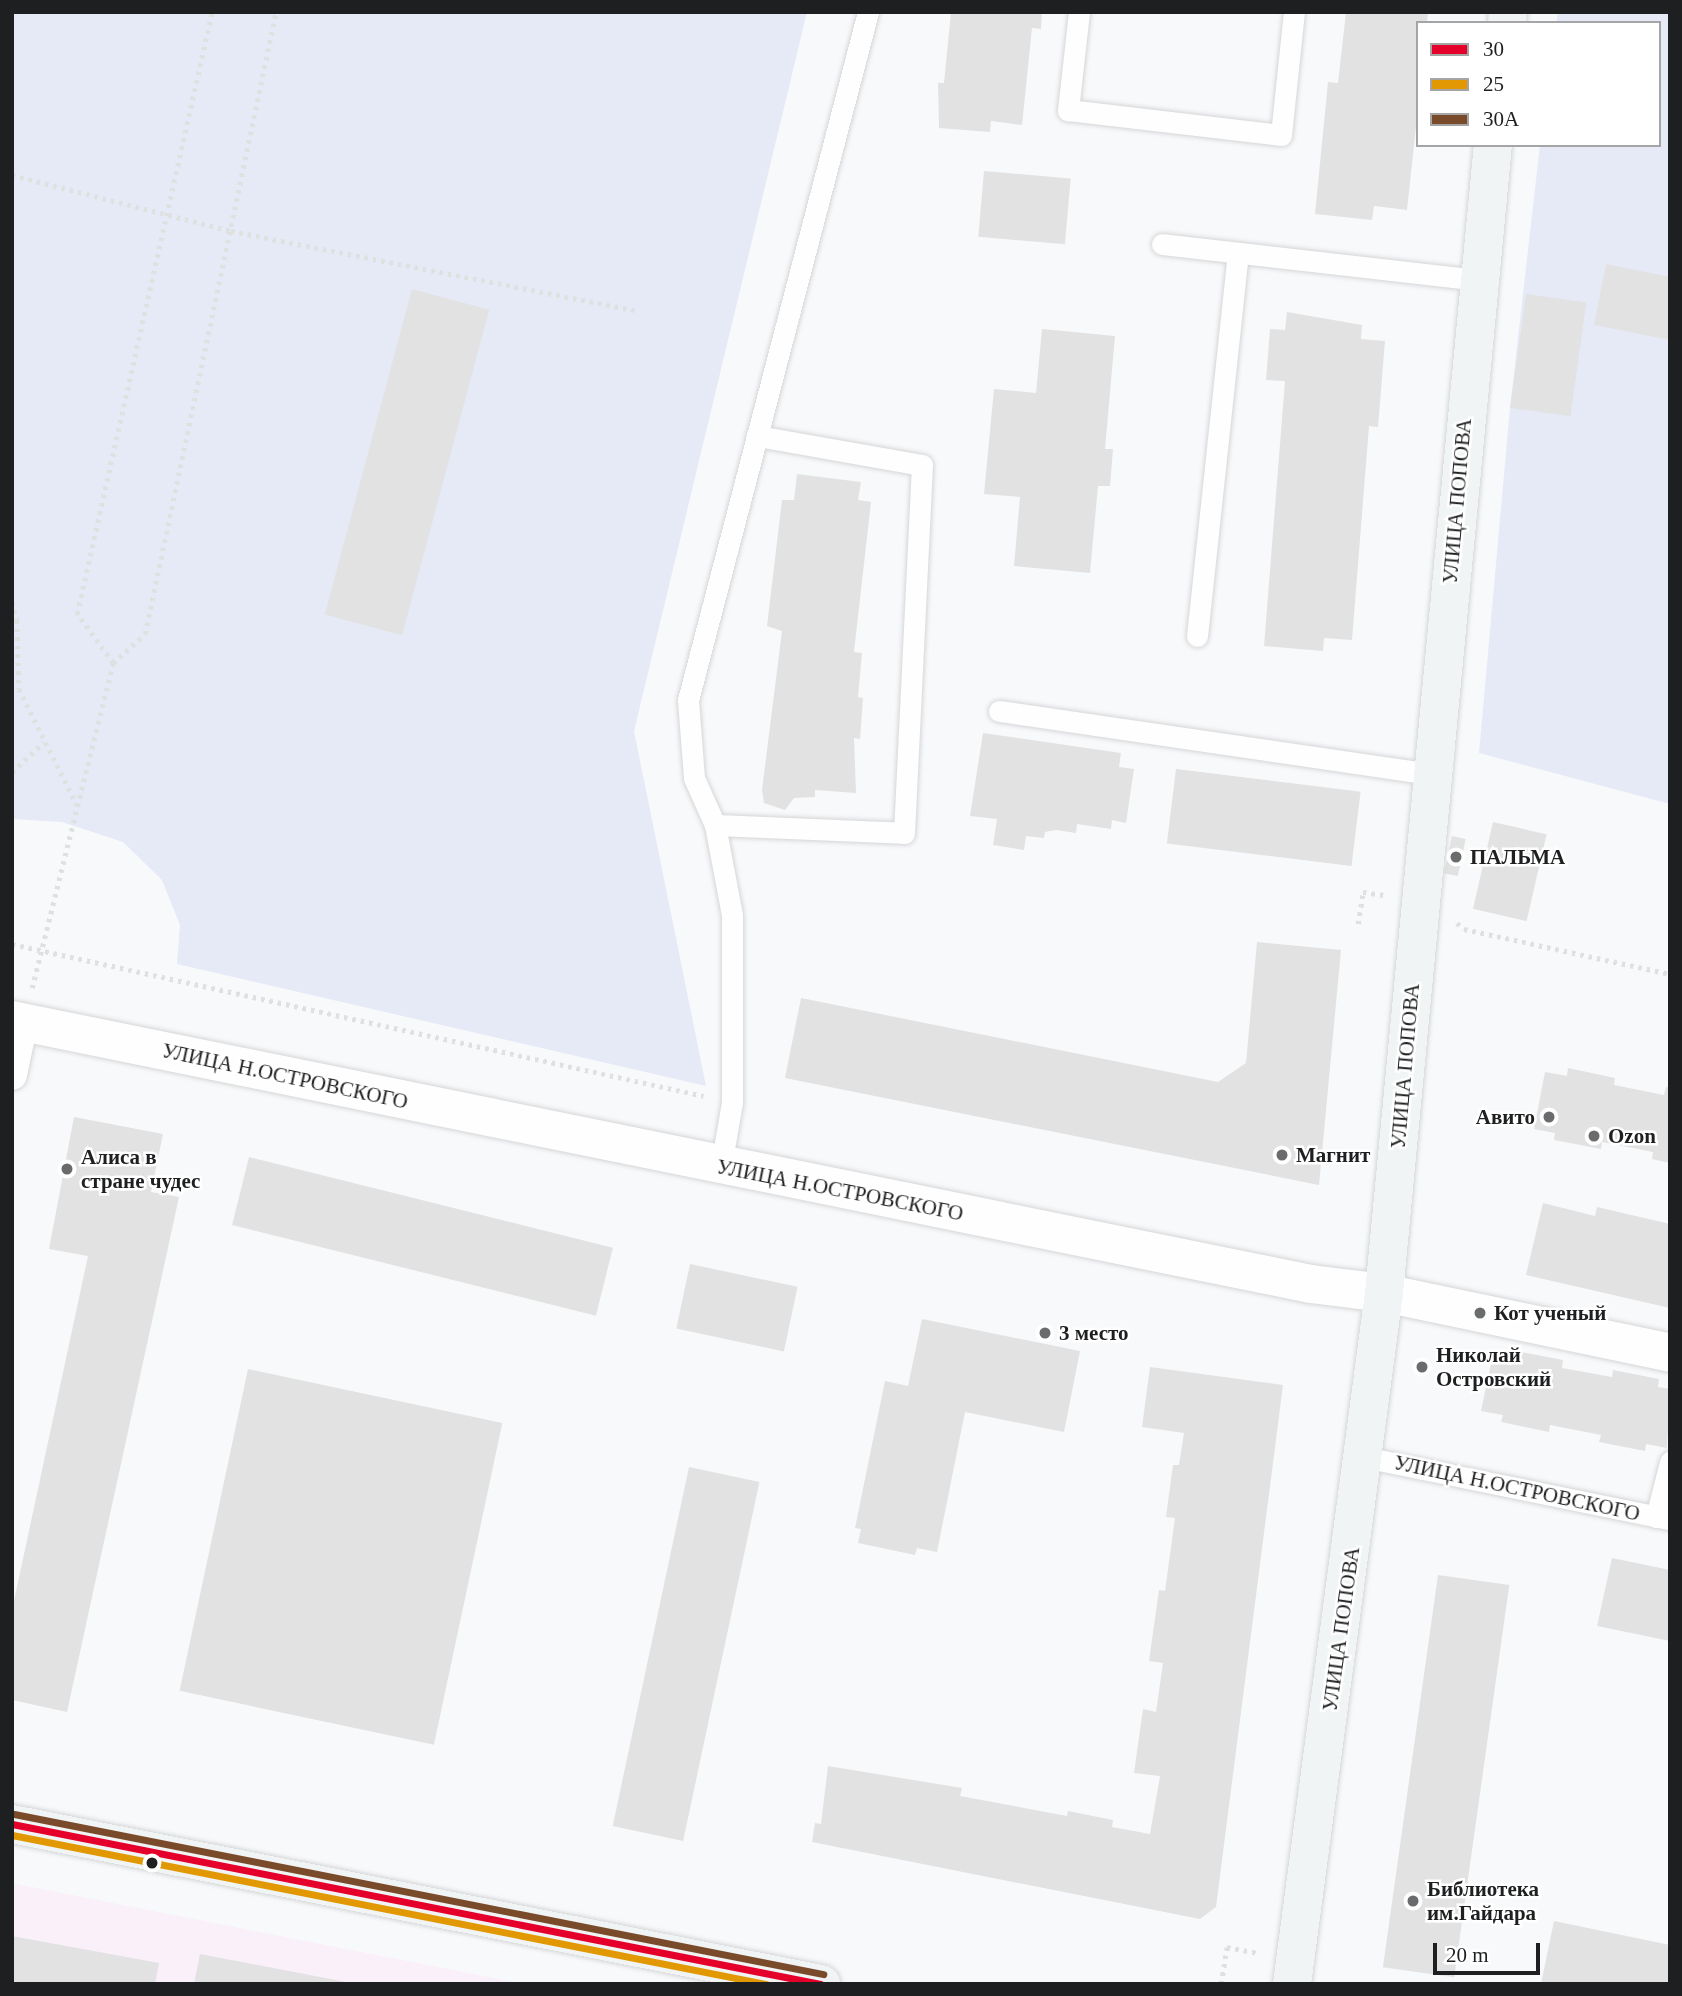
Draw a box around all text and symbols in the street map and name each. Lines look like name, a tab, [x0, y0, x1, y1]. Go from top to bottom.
legend	[1416, 21, 1661, 147]
text: 30	[1483, 37, 1504, 61]
text: 25	[1483, 72, 1504, 96]
text: 30А	[1483, 107, 1519, 131]
street label: УЛИЦА ПОПОВА	[1437, 417, 1477, 585]
place label: ПАЛЬМА	[1470, 844, 1565, 870]
marker: ПАЛЬМА	[1448, 849, 1464, 865]
street label: УЛИЦА ПОПОВА	[1385, 982, 1425, 1150]
street label: УЛИЦА Н.ОСТРОВСКОГО	[160, 1038, 410, 1114]
place label: Авито	[1476, 1104, 1535, 1130]
marker: Авито	[1541, 1109, 1557, 1125]
place label: Ozon	[1608, 1123, 1656, 1149]
marker: Ozon	[1586, 1128, 1602, 1144]
place label: Магнит	[1296, 1142, 1370, 1168]
place label: Алиса в стране чудес	[81, 1144, 200, 1194]
marker: Магнит	[1274, 1147, 1290, 1163]
street label: УЛИЦА Н.ОСТРОВСКОГО	[715, 1154, 965, 1226]
marker: Алиса в стране чудес	[59, 1161, 75, 1177]
place label: Кот ученый	[1494, 1300, 1606, 1326]
marker: Кот ученый	[1472, 1305, 1488, 1321]
place label: 3 место	[1059, 1320, 1128, 1346]
marker: 3 место	[1037, 1325, 1053, 1341]
place label: Николай Островский	[1436, 1342, 1551, 1392]
marker: Николай Островский	[1414, 1359, 1430, 1375]
street label: УЛИЦА Н.ОСТРОВСКОГО	[1392, 1450, 1642, 1526]
street label: УЛИЦА ПОПОВА	[1317, 1545, 1365, 1713]
unlabelled marker	[145, 1856, 159, 1870]
place label: Библиотека им.Гайдара	[1427, 1876, 1539, 1926]
marker: Библиотека им.Гайдара	[1405, 1893, 1421, 1909]
scale bar	[1437, 1930, 1544, 1974]
text: 20 m	[1446, 1943, 1489, 1967]

